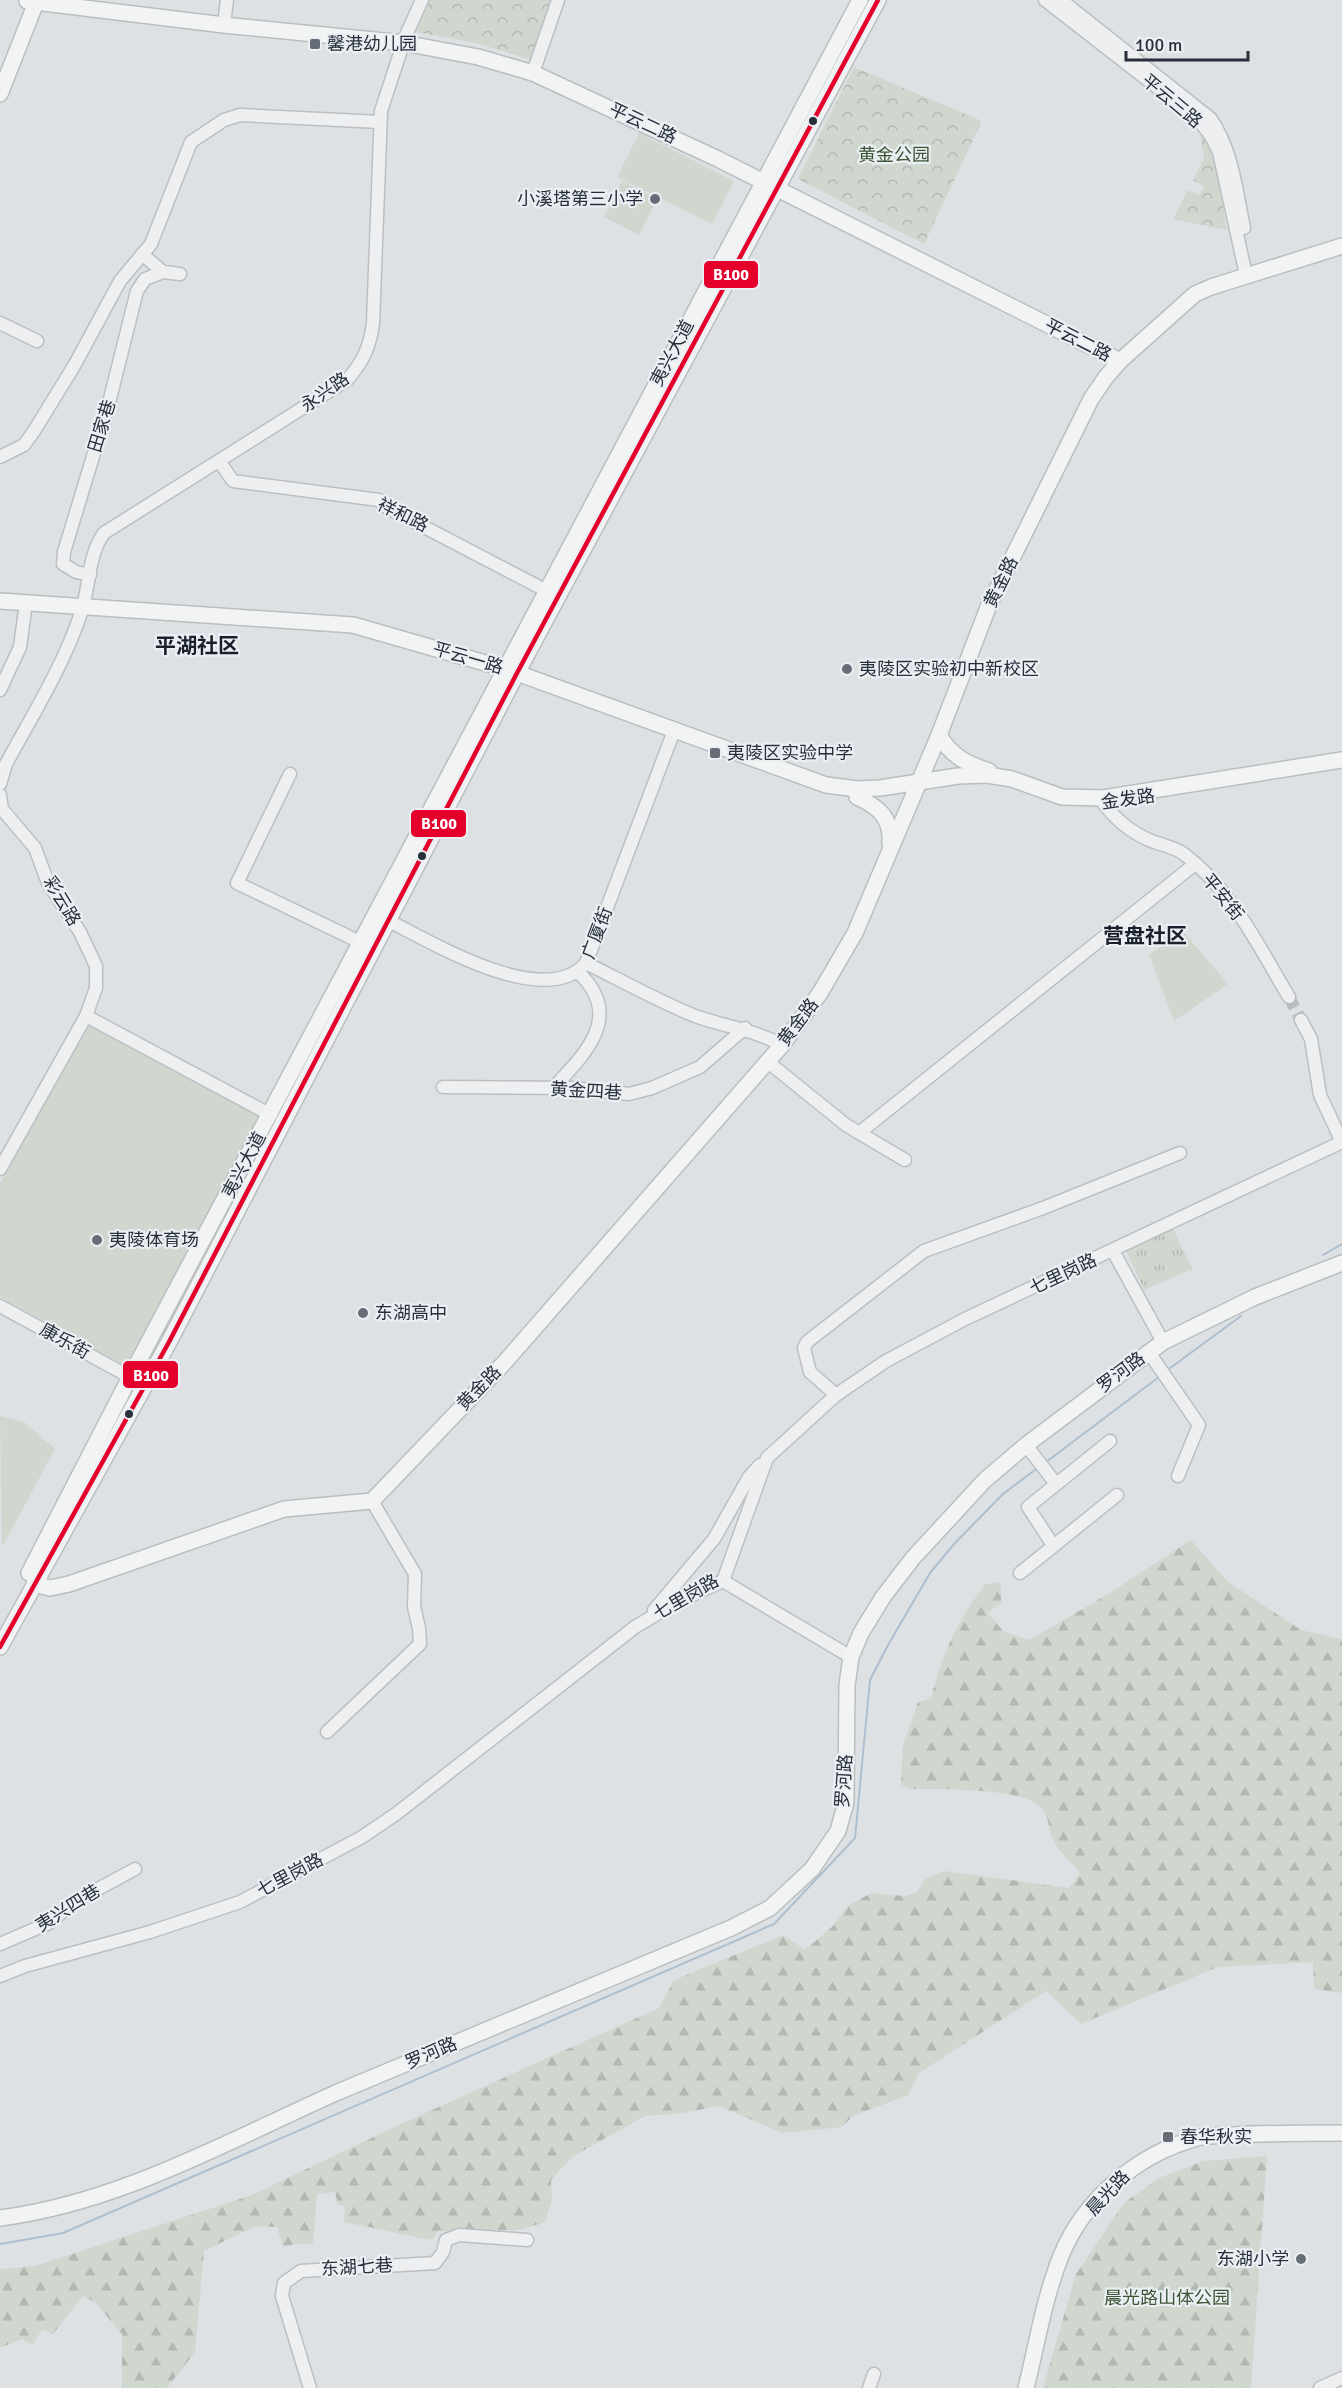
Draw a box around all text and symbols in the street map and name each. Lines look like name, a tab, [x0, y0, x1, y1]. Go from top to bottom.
scale bar	[1126, 24, 1248, 62]
place label: 馨港幼儿园	[327, 33, 417, 55]
text: 100 m	[1135, 34, 1182, 56]
marker: 馨港幼儿园	[308, 37, 322, 51]
street label: 平云三路	[1137, 69, 1207, 133]
street label: 平云二路	[606, 98, 680, 148]
unlabelled marker	[807, 115, 819, 127]
park label: 黄金公园	[858, 144, 930, 166]
place label: 小溪塔第三小学	[517, 188, 643, 210]
marker: 小溪塔第三小学	[648, 192, 662, 206]
line badge: B100	[703, 260, 759, 289]
text: B100	[713, 265, 749, 285]
street label: 平云二路	[1041, 314, 1115, 366]
street label: 夷兴大道	[645, 316, 699, 390]
street label: 永兴路	[297, 368, 353, 416]
street label: 田家巷	[84, 397, 120, 455]
street label: 祥和路	[374, 493, 432, 537]
street label: 黄金路	[979, 553, 1023, 611]
district label: 平湖社区	[155, 633, 239, 659]
street label: 平云一路	[430, 638, 506, 678]
place label: 夷陵区实验初中新校区	[859, 658, 1039, 680]
marker: 夷陵区实验初中新校区	[840, 662, 854, 676]
place label: 夷陵区实验中学	[727, 742, 853, 764]
marker: 夷陵区实验中学	[708, 746, 722, 760]
street label: 金发路	[1100, 784, 1156, 814]
line badge: B100	[410, 809, 467, 838]
text: B100	[421, 814, 457, 834]
unlabelled marker	[416, 850, 428, 862]
street label: 平安街	[1197, 869, 1249, 925]
street label: 彩云路	[39, 872, 85, 930]
street label: 广厦街	[577, 904, 617, 962]
district label: 营盘社区	[1103, 923, 1187, 949]
street label: 黄金路	[773, 994, 823, 1050]
street label: 黄金四巷	[549, 1078, 623, 1104]
street label: 夷兴大道	[217, 1128, 271, 1202]
place label: 夷陵体育场	[109, 1229, 199, 1251]
marker: 夷陵体育场	[90, 1233, 104, 1247]
street label: 七里岗路	[1026, 1249, 1100, 1299]
place label: 东湖高中	[375, 1302, 447, 1324]
marker: 东湖高中	[356, 1306, 370, 1320]
street label: 康乐街	[36, 1318, 94, 1364]
street label: 罗河路	[1093, 1347, 1149, 1397]
line badge: B100	[122, 1360, 179, 1389]
street label: 黄金路	[452, 1361, 506, 1415]
text: B100	[133, 1366, 169, 1386]
unlabelled marker	[123, 1408, 135, 1420]
street label: 七里岗路	[649, 1569, 723, 1625]
street label: 罗河路	[831, 1753, 857, 1809]
street label: 七里岗路	[253, 1848, 327, 1902]
street label: 夷兴四巷	[32, 1880, 104, 1936]
street label: 罗河路	[402, 2032, 460, 2074]
place label: 春华秋实	[1180, 2126, 1252, 2148]
marker: 春华秋实	[1161, 2130, 1175, 2144]
street label: 晨光路	[1082, 2166, 1134, 2220]
place label: 东湖小学	[1217, 2248, 1289, 2270]
marker: 东湖小学	[1294, 2252, 1308, 2266]
street label: 东湖七巷	[320, 2254, 394, 2280]
park label: 晨光路山体公园	[1104, 2287, 1230, 2309]

